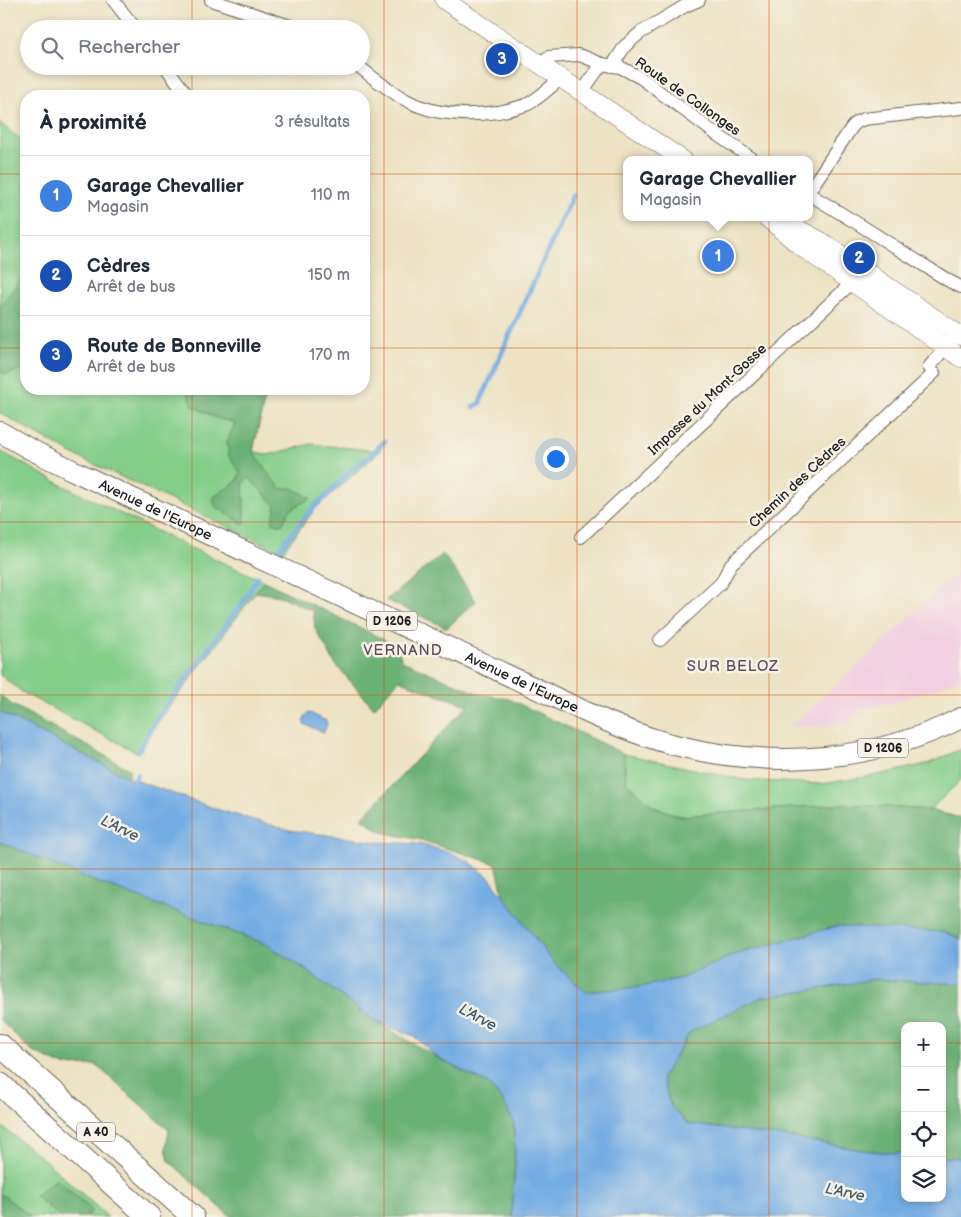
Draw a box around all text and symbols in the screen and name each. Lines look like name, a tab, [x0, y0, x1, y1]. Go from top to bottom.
search box	[20, 20, 370, 75]
icon: search	[38, 34, 66, 62]
text: Rechercher	[78, 36, 180, 59]
pin: 3	[486, 40, 518, 78]
street label: Route de Collonges	[632, 54, 744, 139]
text: À proximité	[40, 110, 147, 135]
text: 3 résultats	[274, 113, 350, 132]
popup	[623, 156, 813, 221]
text: Garage Chevallier	[640, 168, 796, 191]
text: Garage Chevallier	[87, 175, 244, 198]
text: 1	[53, 186, 59, 205]
text: 110 m	[311, 186, 350, 205]
text: Magasin	[640, 191, 701, 210]
text: Magasin	[87, 198, 149, 217]
pin: 1	[702, 237, 734, 275]
pin: 2	[843, 239, 875, 277]
text: Cèdres	[87, 255, 150, 278]
text: 2	[51, 266, 61, 285]
text: 150 m	[308, 266, 350, 285]
text: Arrêt de bus	[87, 278, 176, 297]
text: Route de Bonneville	[87, 335, 261, 358]
street label: Impasse du Mont-Gosse	[645, 340, 770, 459]
text: 3	[51, 346, 61, 365]
text: 170 m	[309, 346, 350, 365]
text: Arrêt de bus	[87, 358, 176, 377]
street label: Chemin des Cèdres	[745, 433, 849, 532]
your location	[543, 446, 569, 472]
street label: Avenue de l'Europe	[96, 476, 215, 544]
road number: D 1206	[367, 612, 417, 630]
district label: VERNAND	[363, 641, 443, 660]
street label: Avenue de l'Europe	[463, 649, 581, 716]
district label: SUR BELOZ	[687, 657, 779, 676]
road number: D 1206	[858, 738, 908, 758]
water label: L'Arve	[98, 811, 142, 846]
water label: L'Arve	[456, 1000, 500, 1035]
map controls	[901, 1022, 946, 1202]
button: +	[901, 1022, 946, 1067]
button: −	[901, 1067, 946, 1112]
button: locate	[901, 1112, 946, 1157]
road number: A 40	[77, 1122, 115, 1142]
button: layers	[901, 1157, 946, 1202]
water label: L'Arve	[823, 1179, 867, 1206]

